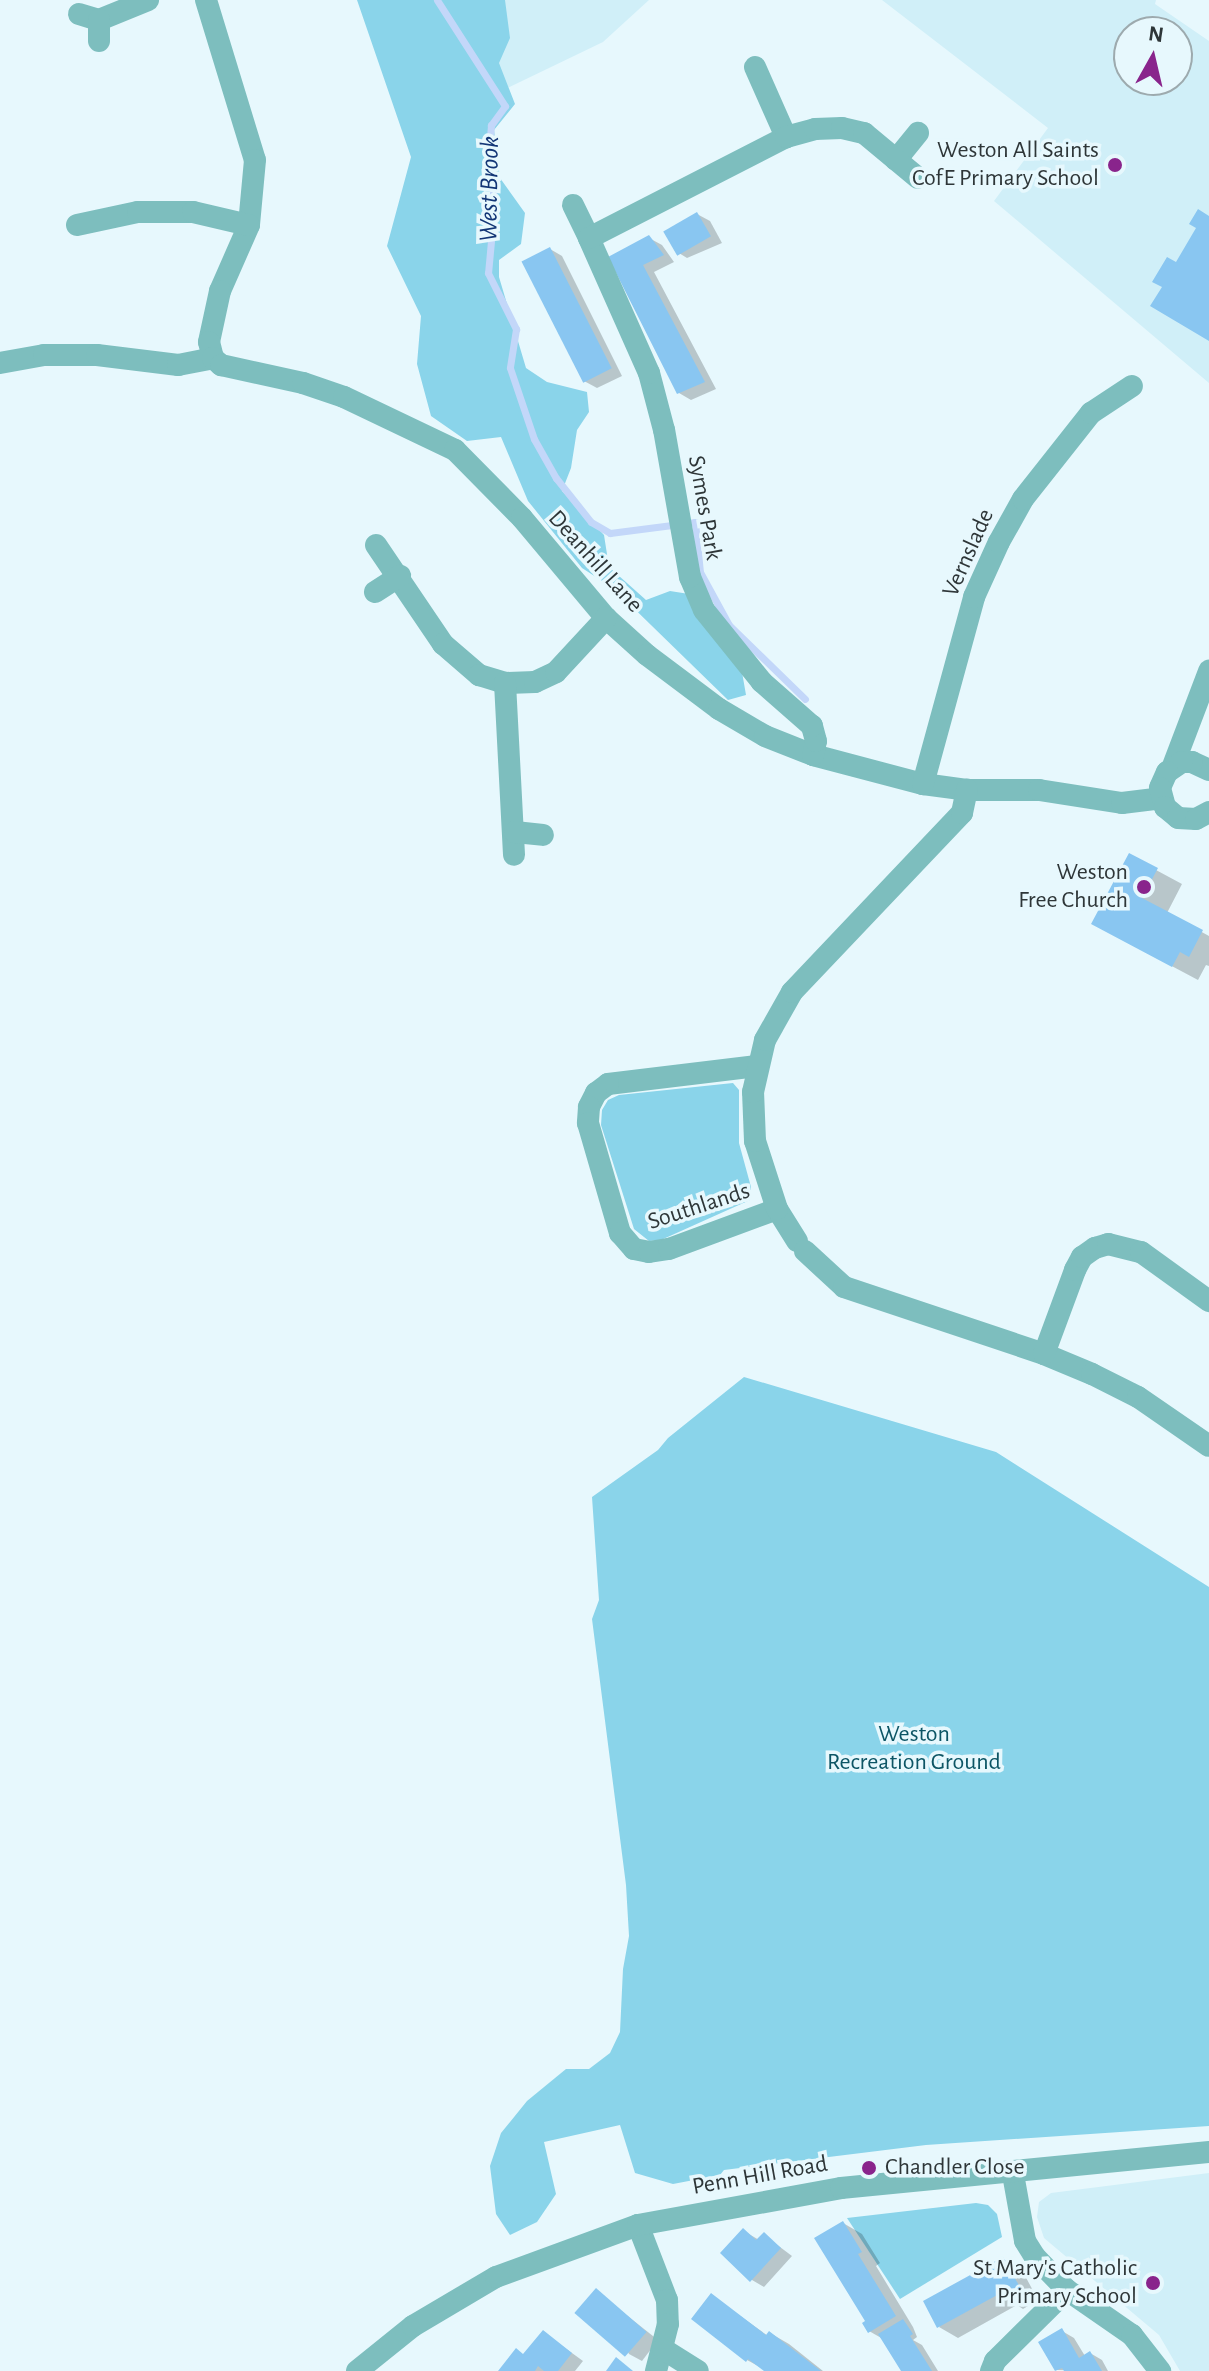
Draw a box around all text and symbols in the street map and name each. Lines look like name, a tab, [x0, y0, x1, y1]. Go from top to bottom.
north arrow	[1113, 16, 1193, 96]
text: N	[1147, 22, 1165, 46]
water label: West Brook	[473, 136, 507, 242]
place label: Weston All Saints CofE Primary School	[912, 137, 1099, 193]
marker: Weston All Saints CofE Primary School	[1106, 156, 1124, 174]
street label: Symes Park	[681, 453, 727, 563]
street label: Deanhill Lane	[541, 505, 649, 619]
street label: Vernslade	[937, 505, 1001, 601]
place label: Weston Free Church	[1018, 859, 1128, 915]
marker: Weston Free Church	[1135, 878, 1153, 896]
street label: Southlands	[644, 1177, 754, 1237]
park label: Weston Recreation Ground	[827, 1721, 1001, 1777]
street label: Penn Hill Road	[690, 2150, 830, 2202]
place label: Chandler Close	[885, 2154, 1024, 2182]
marker: Chandler Close	[860, 2159, 878, 2177]
place label: St Mary's Catholic Primary School	[973, 2255, 1137, 2311]
marker: St Mary's Catholic Primary School	[1144, 2274, 1162, 2292]

